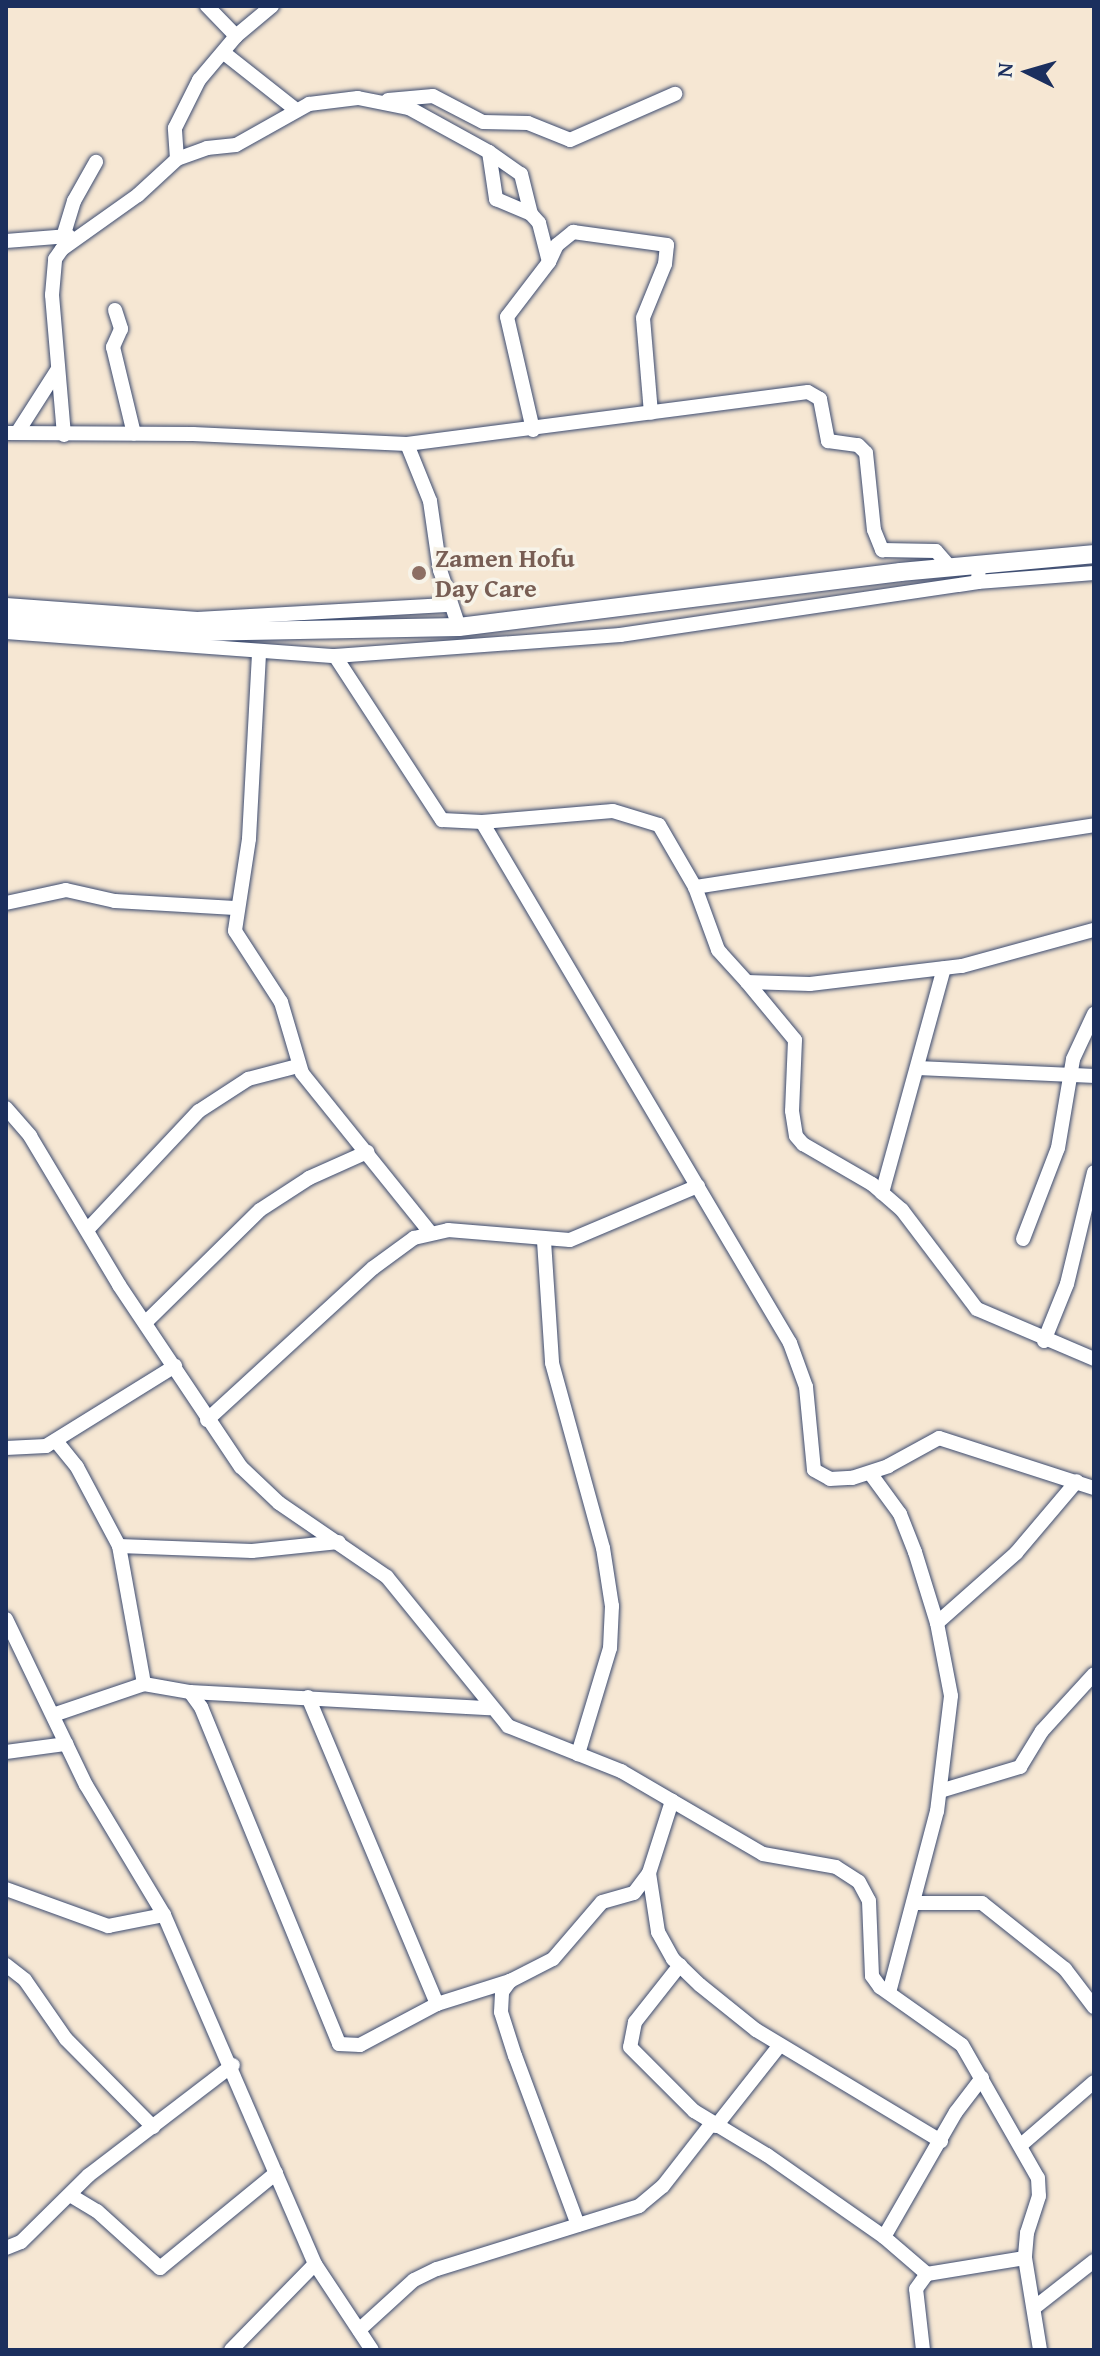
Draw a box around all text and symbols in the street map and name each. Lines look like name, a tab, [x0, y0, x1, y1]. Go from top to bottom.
north arrow	[988, 32, 1068, 112]
text: N	[988, 61, 1021, 79]
place label: Zamen Hofu Day Care	[435, 542, 575, 604]
marker: Zamen Hofu Day Care	[410, 564, 428, 582]

